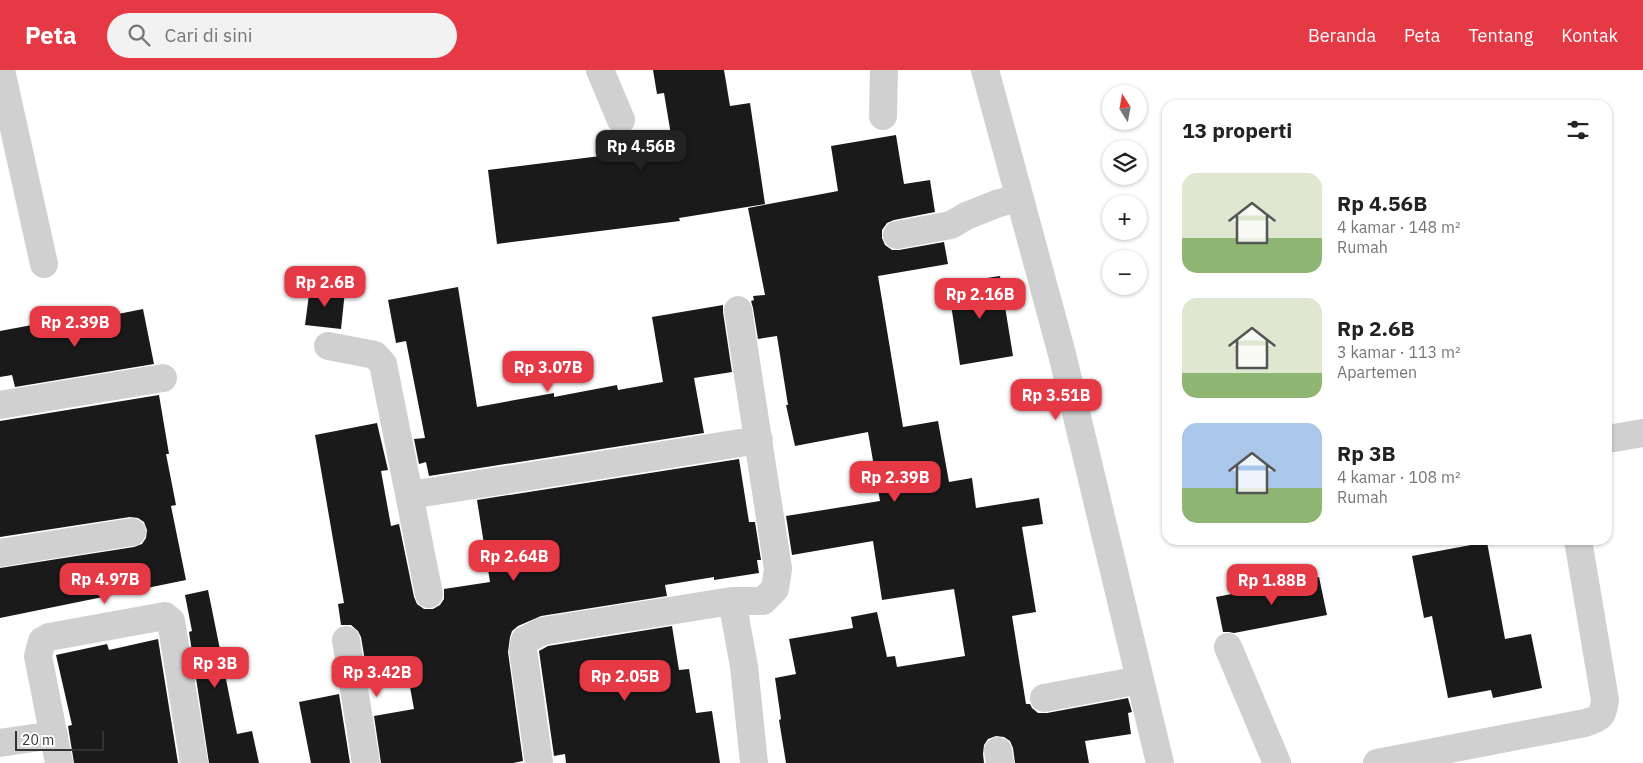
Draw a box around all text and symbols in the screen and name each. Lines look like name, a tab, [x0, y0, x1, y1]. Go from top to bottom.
search box	[107, 13, 457, 58]
text: Peta	[25, 19, 77, 51]
icon: search	[125, 21, 153, 49]
text: Cari di sini	[165, 23, 253, 47]
text: Beranda	[1308, 24, 1376, 47]
text: Peta	[1404, 24, 1440, 47]
text: Tentang	[1468, 24, 1533, 47]
text: Kontak	[1561, 24, 1618, 47]
north arrow	[1102, 85, 1148, 130]
map controls	[1102, 85, 1147, 295]
text: 13 properti	[1182, 116, 1292, 144]
icon: filters	[1564, 116, 1592, 144]
pin: Rp 4.56B	[589, 129, 693, 172]
text: Rp 4.56B	[607, 136, 675, 156]
button: layers	[1102, 140, 1147, 185]
text: Rp 4.56B	[1337, 189, 1427, 217]
icon: home	[1222, 193, 1282, 253]
button: +	[1102, 195, 1147, 240]
text: 4 kamar · 148 m²	[1337, 217, 1461, 237]
text: Rumah	[1337, 237, 1388, 257]
button: −	[1102, 250, 1147, 295]
pin: Rp 2.6B	[279, 266, 371, 308]
text: Rp 2.6B	[295, 272, 355, 292]
pin: Rp 2.16B	[928, 278, 1032, 320]
text: Rp 2.16B	[946, 284, 1014, 304]
pin: Rp 2.39B	[23, 306, 127, 348]
text: Rp 2.39B	[41, 312, 109, 332]
text: Rp 2.6B	[1337, 314, 1415, 342]
icon: home	[1222, 318, 1282, 378]
text: 3 kamar · 113 m²	[1337, 342, 1461, 362]
pin: Rp 3.07B	[496, 350, 600, 393]
text: Rp 3.07B	[514, 357, 582, 377]
text: Apartemen	[1337, 362, 1417, 382]
pin: Rp 3.51B	[1004, 378, 1108, 421]
text: Rp 3.51B	[1022, 385, 1090, 405]
text: Rp 3B	[1337, 439, 1396, 467]
icon: home	[1222, 443, 1282, 503]
pin: Rp 2.39B	[843, 460, 947, 503]
text: Rp 2.39B	[861, 467, 929, 487]
text: 4 kamar · 108 m²	[1337, 467, 1461, 487]
text: Rumah	[1337, 487, 1388, 507]
pin: Rp 2.64B	[462, 540, 566, 582]
text: Rp 2.64B	[480, 546, 548, 566]
pin: Rp 4.97B	[53, 562, 157, 605]
pin: Rp 1.88B	[1220, 564, 1324, 606]
text: Rp 4.97B	[71, 569, 139, 589]
text: Rp 1.88B	[1238, 570, 1306, 590]
pin: Rp 3B	[180, 646, 250, 689]
text: Rp 3B	[193, 653, 237, 673]
pin: Rp 3.42B	[325, 656, 429, 698]
pin: Rp 2.05B	[573, 660, 677, 702]
text: Rp 3.42B	[343, 662, 411, 682]
text: Rp 2.05B	[591, 666, 659, 686]
scale bar	[15, 728, 104, 751]
text: 20 m	[22, 731, 54, 749]

